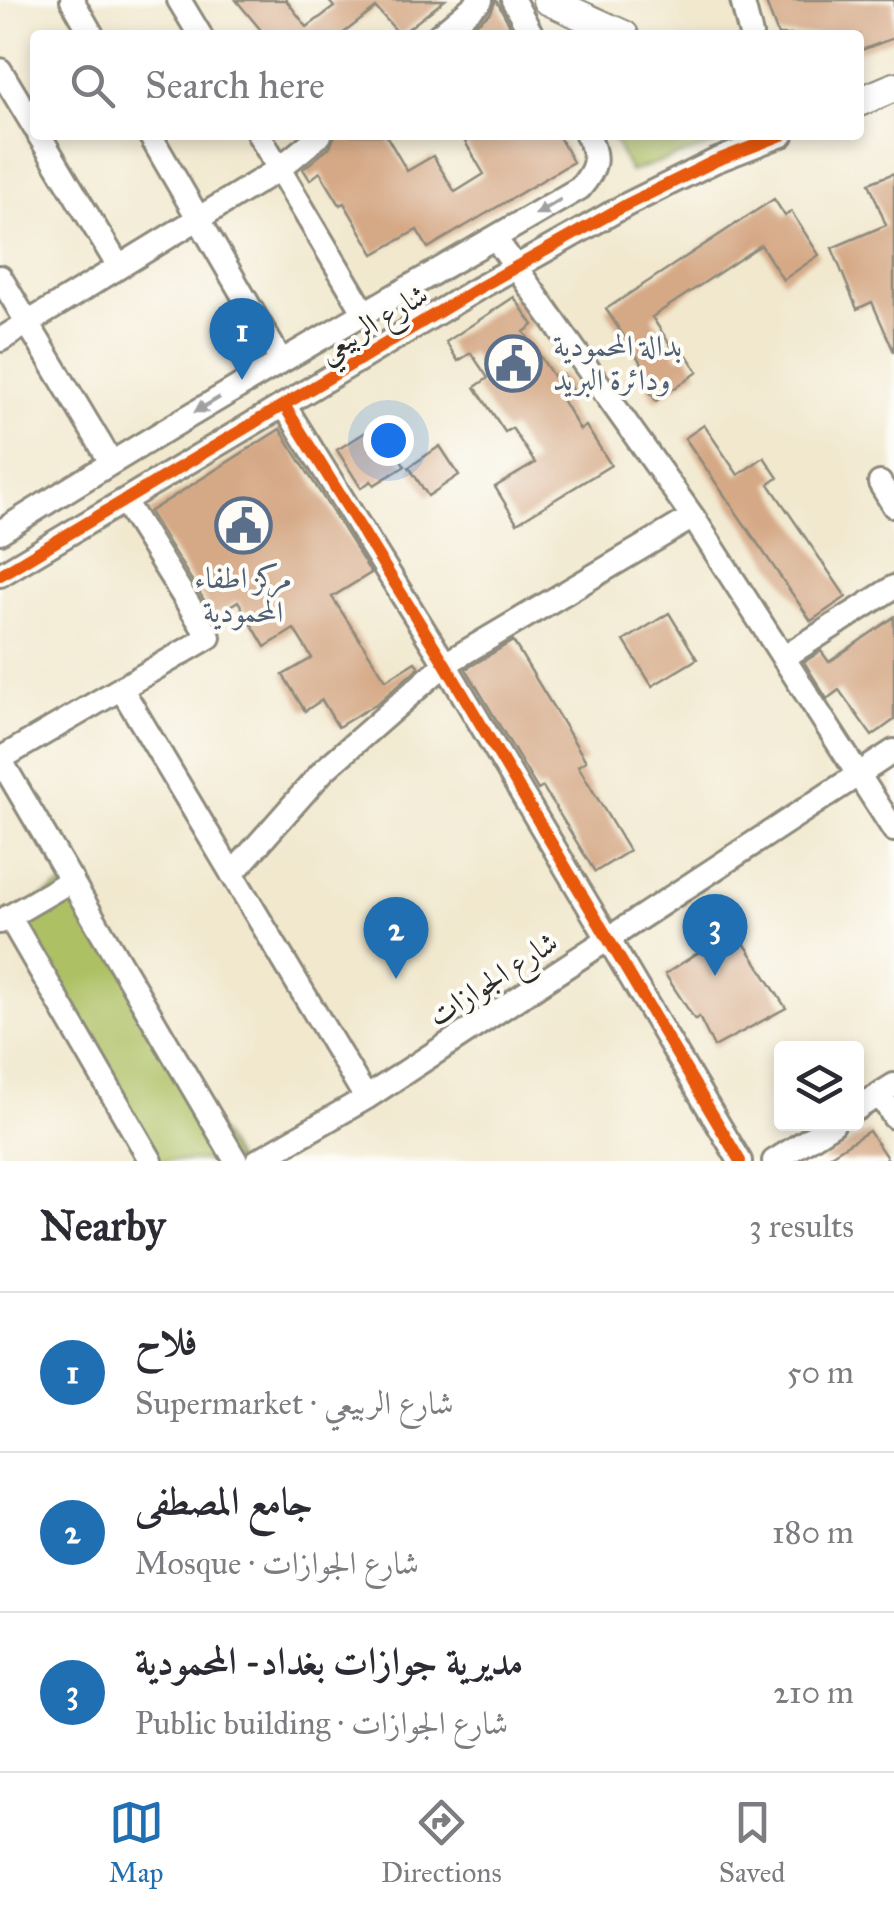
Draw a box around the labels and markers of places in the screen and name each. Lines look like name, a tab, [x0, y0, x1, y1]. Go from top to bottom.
pin: 1	[210, 298, 274, 380]
place label: بدالة المحمودية ودائرة البريد	[553, 328, 682, 398]
public building icon: بدالة المحمودية ودائرة البريد	[484, 333, 544, 393]
public building icon: مركز اطفاء المحمودية	[213, 495, 273, 555]
place label: مركز اطفاء المحمودية	[194, 560, 292, 631]
pin: 3	[682, 894, 748, 976]
pin: 2	[364, 896, 428, 979]

